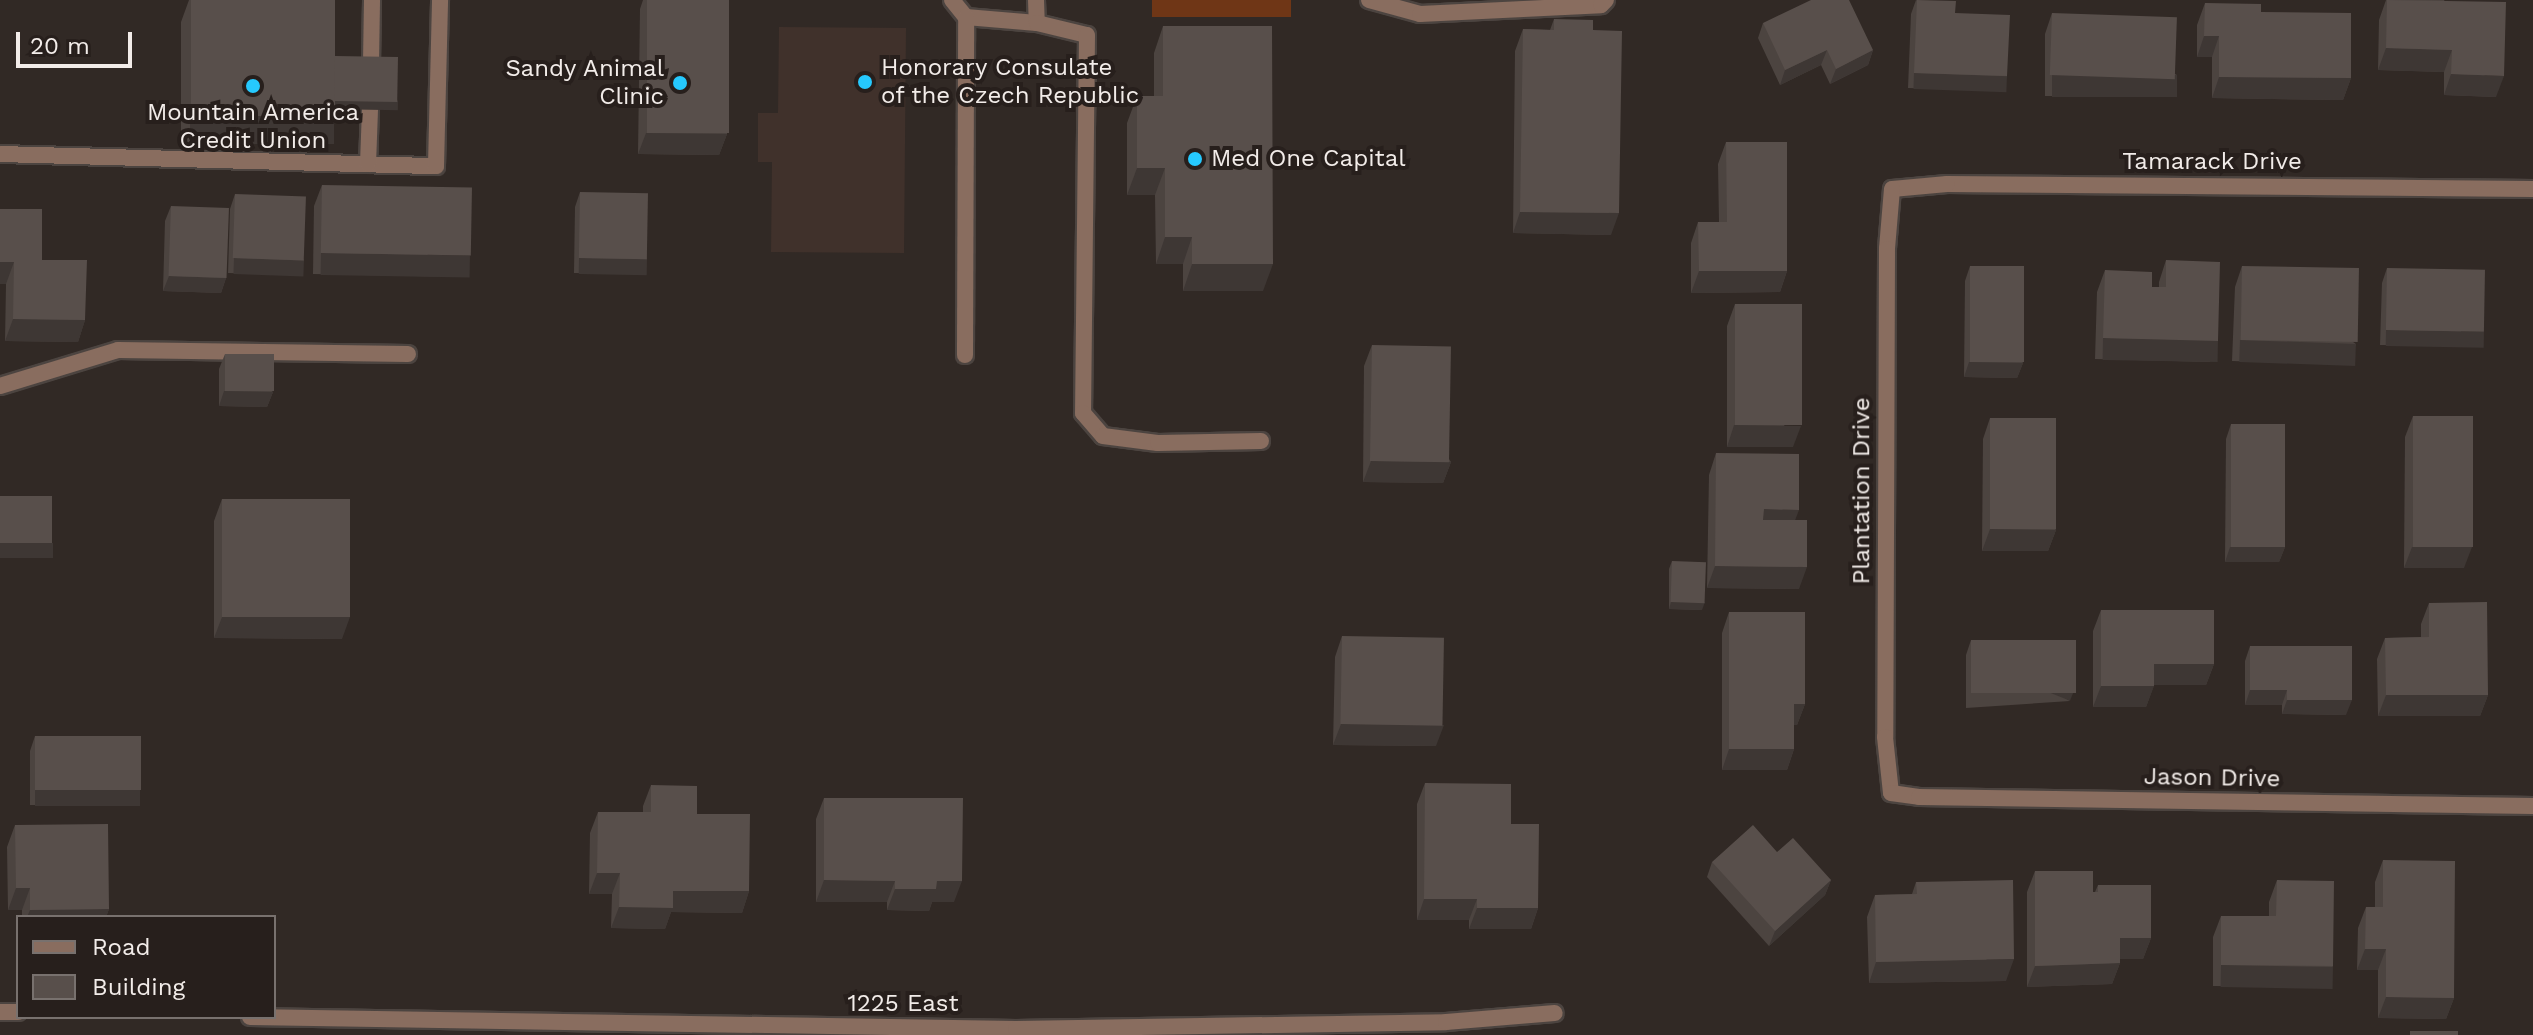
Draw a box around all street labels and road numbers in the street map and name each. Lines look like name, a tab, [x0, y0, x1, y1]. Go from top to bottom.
street label: Tamarack Drive	[2122, 148, 2302, 176]
street label: Plantation Drive	[1848, 398, 1876, 584]
street label: Jason Drive	[2144, 762, 2280, 794]
street label: 1225 East	[847, 990, 959, 1018]

